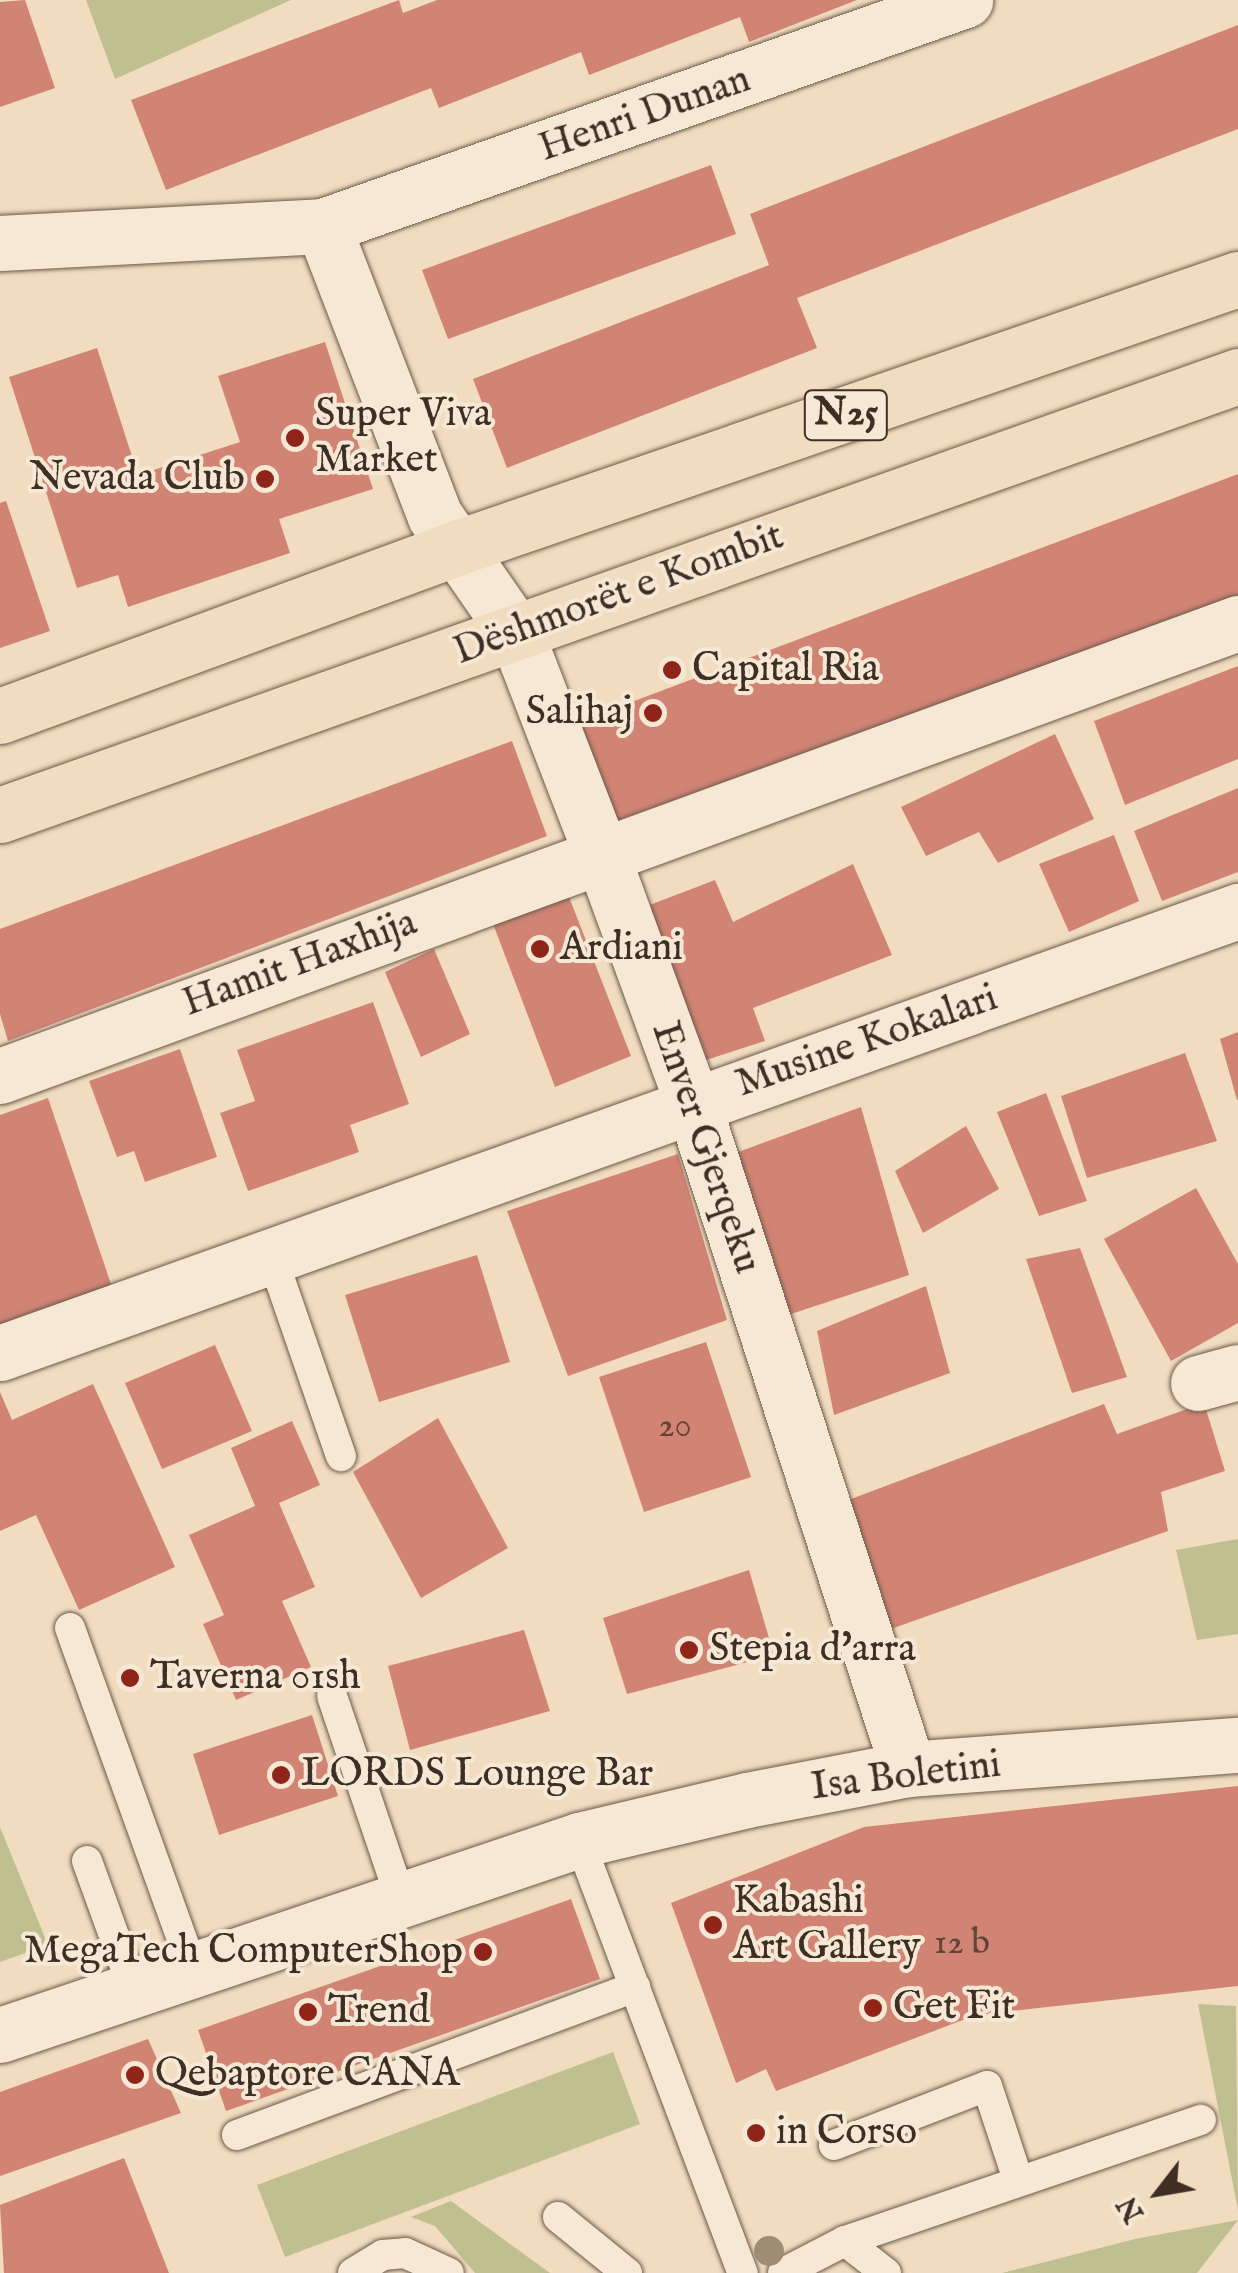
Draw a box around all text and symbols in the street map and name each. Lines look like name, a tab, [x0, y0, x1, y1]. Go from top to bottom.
street label: Henri Dunan	[533, 56, 757, 174]
road number: N25	[804, 382, 888, 448]
place label: Super Viva Market	[315, 391, 491, 485]
marker: Super Viva Market	[284, 427, 306, 449]
place label: Nevada Club	[29, 455, 245, 503]
marker: Nevada Club	[254, 468, 276, 490]
street label: Dëshmorët e Kombit	[448, 513, 790, 677]
place label: Capital Ria	[692, 646, 879, 694]
marker: Capital Ria	[661, 659, 683, 681]
place label: Salihaj	[525, 689, 633, 737]
marker: Salihaj	[642, 702, 664, 724]
street label: Hamit Haxhija	[177, 899, 423, 1029]
place label: Ardiani	[560, 925, 683, 973]
marker: Ardiani	[529, 938, 551, 960]
street label: Musine Kokalari	[730, 975, 1004, 1109]
street label: Enver Gjerqeku	[640, 1016, 770, 1280]
house number: 20	[658, 1406, 692, 1448]
place label: Stepia d'arra	[709, 1626, 916, 1674]
marker: Stepia d'arra	[678, 1639, 700, 1661]
place label: Taverna 01sh	[150, 1654, 361, 1702]
marker: Taverna 01sh	[119, 1667, 141, 1689]
street label: Isa Boletini	[808, 1742, 1004, 1812]
place label: LORDS Lounge Bar	[301, 1751, 653, 1799]
marker: LORDS Lounge Bar	[270, 1764, 292, 1786]
place label: Kabashi Art Gallery	[733, 1878, 921, 1972]
marker: Kabashi Art Gallery	[702, 1914, 724, 1936]
house number: 12 b	[934, 1923, 990, 1965]
place label: MegaTech ComputerShop	[24, 1928, 463, 1976]
marker: MegaTech ComputerShop	[472, 1941, 494, 1963]
place label: Get Fit	[893, 1984, 1015, 2032]
place label: Trend	[328, 1988, 430, 2036]
marker: Get Fit	[862, 1997, 884, 2019]
marker: Trend	[297, 2001, 319, 2023]
place label: Qebaptore CANA	[155, 2051, 460, 2099]
marker: Qebaptore CANA	[124, 2064, 146, 2086]
place label: in Corso	[776, 2109, 917, 2157]
marker: in Corso	[745, 2122, 767, 2144]
north arrow	[1108, 2143, 1208, 2243]
text: N	[1111, 2189, 1153, 2228]

